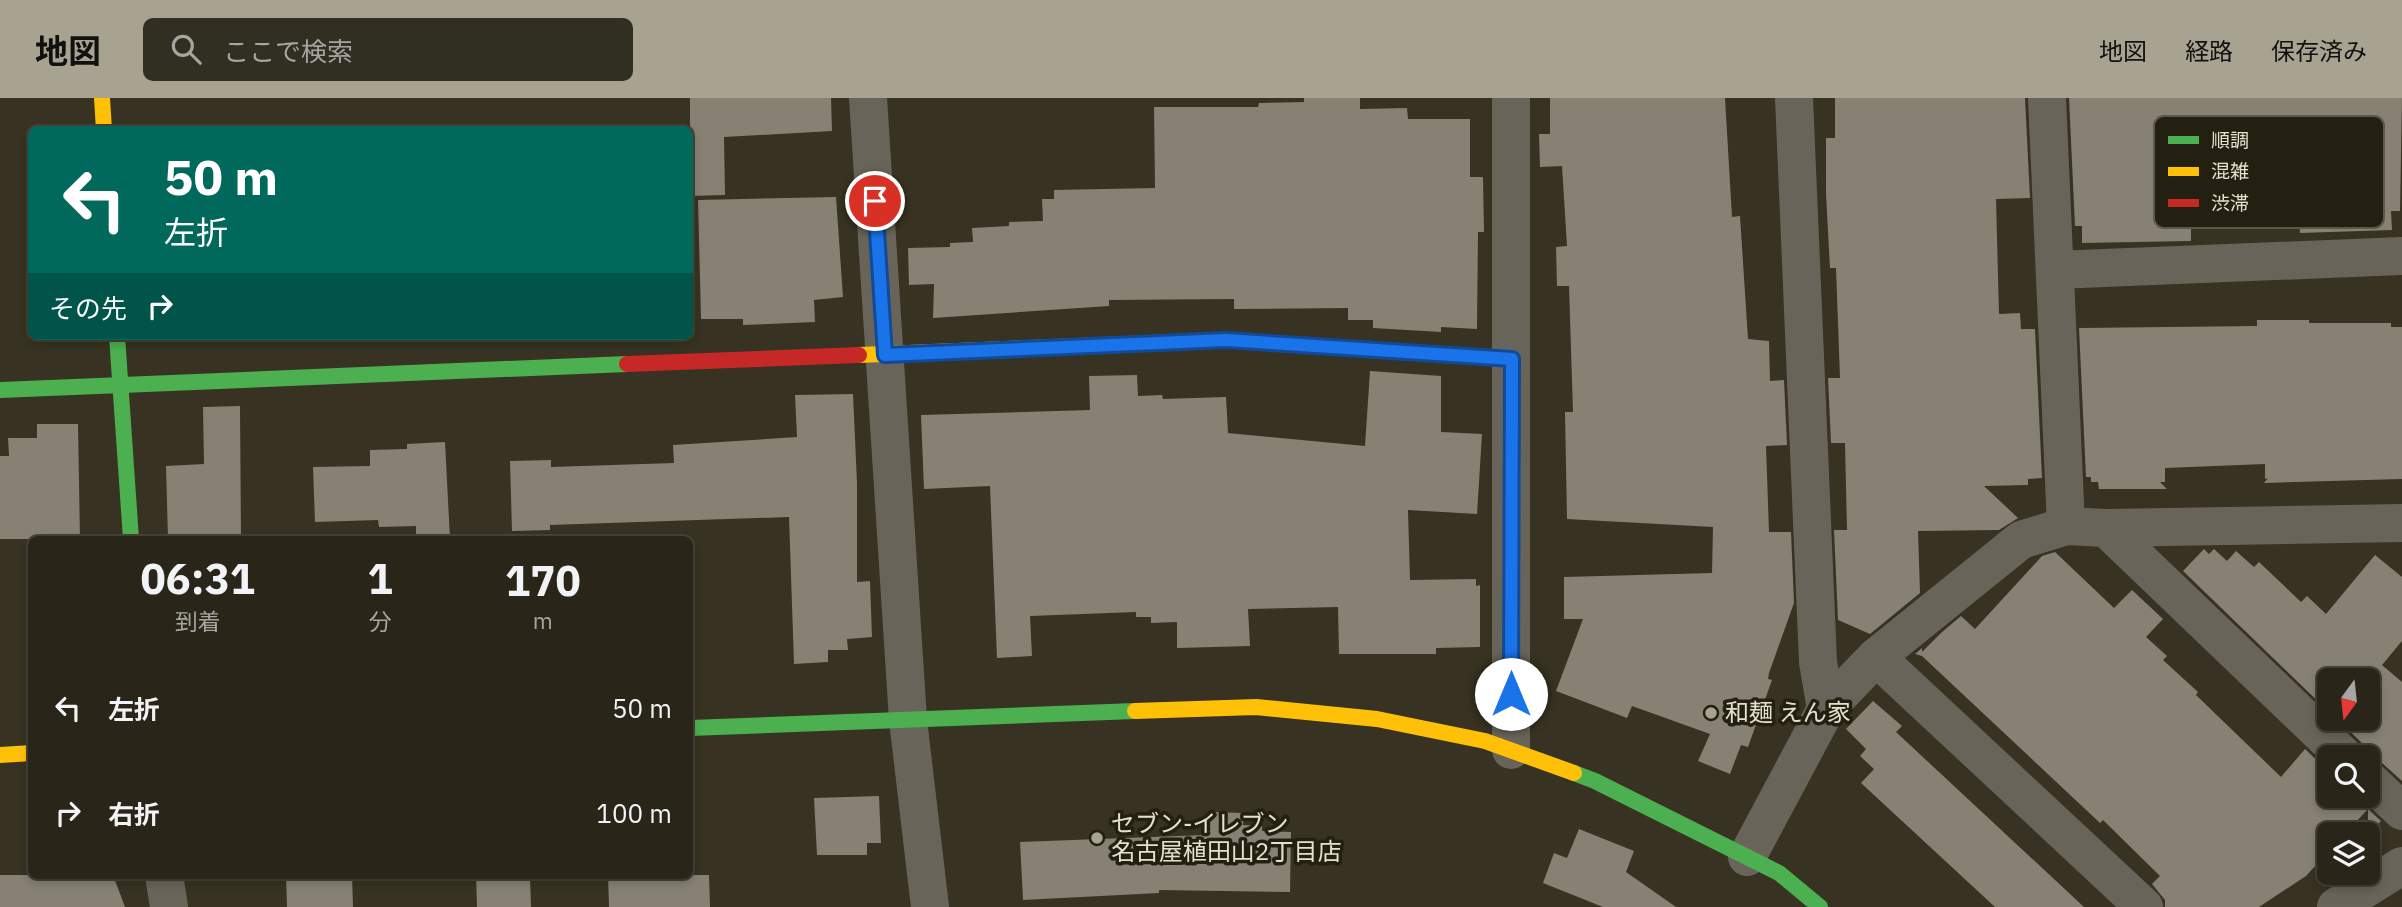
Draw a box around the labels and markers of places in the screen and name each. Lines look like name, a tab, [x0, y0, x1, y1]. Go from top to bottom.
pin	[845, 171, 905, 231]
place label: 和麺 えん家	[1725, 696, 1851, 728]
marker: 和麺 えん家	[1703, 705, 1719, 721]
place label: セブン-イレブン 名古屋植田山2丁目店	[1111, 807, 1341, 867]
marker: セブン-イレブン 名古屋植田山2丁目店	[1089, 830, 1105, 846]

